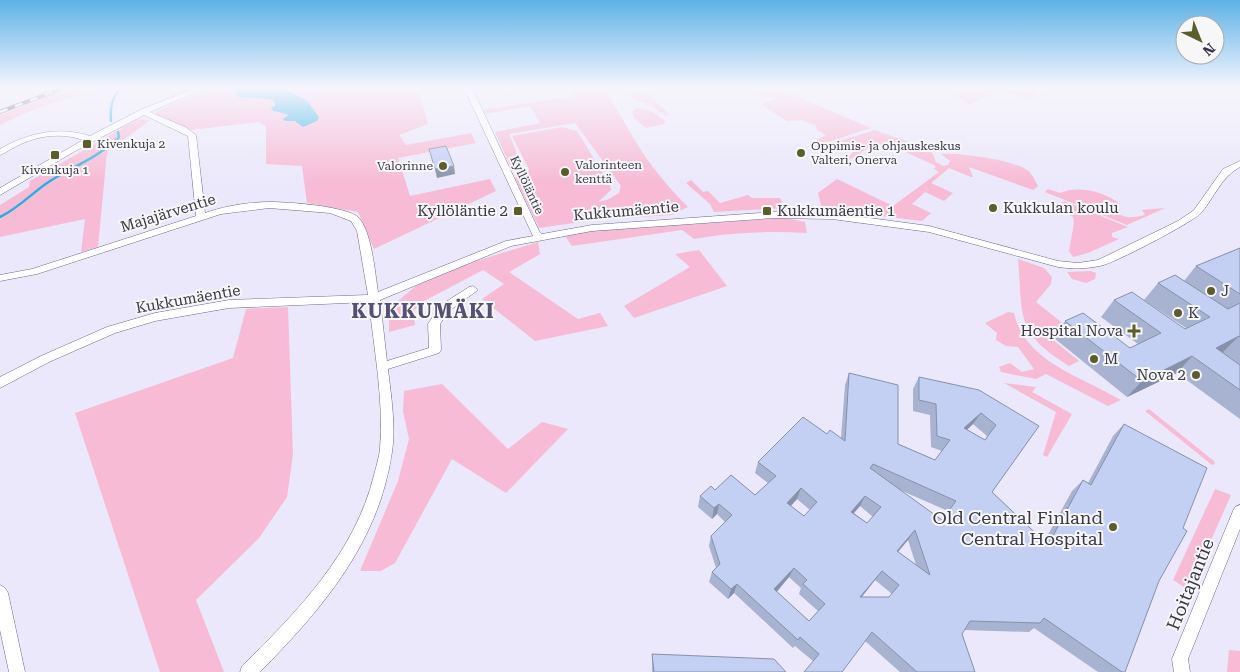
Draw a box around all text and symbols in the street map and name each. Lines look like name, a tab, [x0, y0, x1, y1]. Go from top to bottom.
north arrow	[1175, 15, 1225, 65]
text: N	[1199, 40, 1218, 59]
place label: Kivenkuja 2	[97, 137, 165, 151]
marker: Kivenkuja 2	[81, 138, 93, 150]
place label: Oppimis- ja ohjauskeskus Valteri, Onerva	[811, 139, 961, 167]
marker: Oppimis- ja ohjauskeskus Valteri, Onerva	[795, 147, 807, 159]
marker: Kivenkuja 1	[49, 149, 61, 161]
street label: Kyllöläntie	[507, 154, 547, 217]
place label: Valorinteen kenttä	[575, 158, 642, 186]
place label: Valorinne	[377, 159, 433, 173]
marker: Valorinne	[437, 160, 449, 172]
place label: Kivenkuja 1	[21, 163, 89, 177]
marker: Valorinteen kenttä	[559, 166, 571, 178]
street label: Majajärventie	[118, 190, 218, 236]
street label: Kukkumäentie	[572, 197, 680, 225]
place label: Kukkulan koulu	[1003, 199, 1119, 217]
place label: Kyllöläntie 2	[417, 202, 508, 220]
place label: Kukkumäentie 1	[777, 202, 895, 220]
marker: Kukkulan koulu	[987, 202, 999, 214]
marker: Kyllöläntie 2	[512, 205, 524, 217]
marker: Kukkumäentie 1	[761, 205, 773, 217]
street label: Kukkumäentie	[134, 281, 242, 317]
place label: J	[1221, 282, 1229, 300]
marker: J	[1205, 285, 1217, 297]
district label: KUKKUMÄKI	[351, 298, 495, 323]
place label: K	[1188, 304, 1199, 322]
marker: K	[1172, 307, 1184, 319]
place label: Hospital Nova	[1020, 322, 1123, 340]
marker: Hospital Nova	[1127, 324, 1141, 338]
place label: M	[1104, 350, 1118, 368]
marker: M	[1088, 353, 1100, 365]
place label: Nova 2	[1137, 366, 1186, 384]
marker: Nova 2	[1190, 369, 1202, 381]
place label: Old Central Finland Central Hospital	[932, 507, 1103, 549]
marker: Old Central Finland Central Hospital	[1107, 521, 1119, 533]
street label: Hoitajantie	[1162, 535, 1218, 633]

